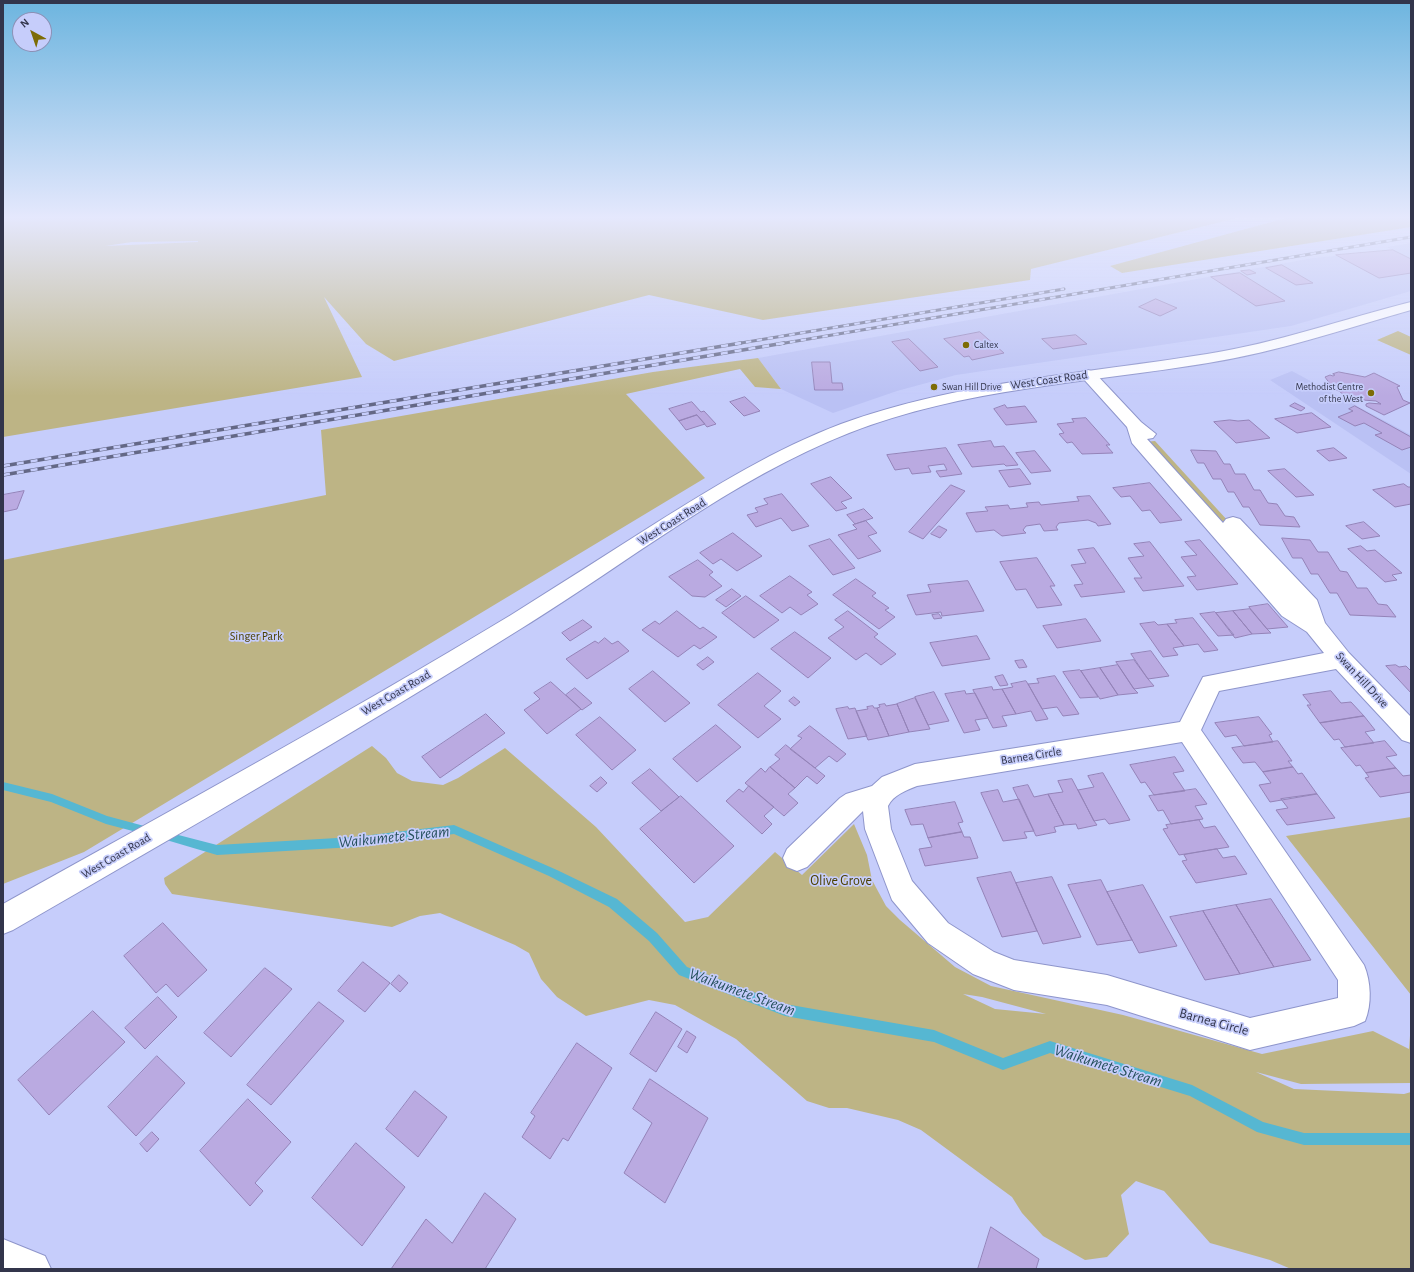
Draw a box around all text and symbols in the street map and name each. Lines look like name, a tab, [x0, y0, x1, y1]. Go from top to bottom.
north arrow	[12, 12, 52, 52]
text: N	[18, 17, 31, 30]
place label: Caltex	[974, 339, 998, 351]
marker: Caltex	[961, 340, 971, 350]
street label: West Coast Road	[1010, 367, 1088, 393]
place label: Swan Hill Drive	[942, 381, 1001, 393]
place label: Methodist Centre of the West	[1295, 381, 1363, 404]
marker: Swan Hill Drive	[929, 382, 939, 392]
marker: Methodist Centre of the West	[1366, 388, 1376, 398]
street label: West Coast Road	[635, 495, 709, 549]
park label: Singer Park	[230, 629, 282, 643]
street label: Swan Hill Drive	[1333, 649, 1391, 711]
street label: West Coast Road	[359, 667, 433, 719]
street label: Barnea Circle	[1000, 744, 1062, 768]
water label: Waikumete Stream	[338, 822, 450, 852]
street label: West Coast Road	[79, 830, 153, 882]
park label: Olive Grove	[810, 873, 872, 889]
water label: Waikumete Stream	[686, 964, 798, 1020]
street label: Barnea Circle	[1177, 1005, 1251, 1039]
water label: Waikumete Stream	[1052, 1041, 1164, 1091]

